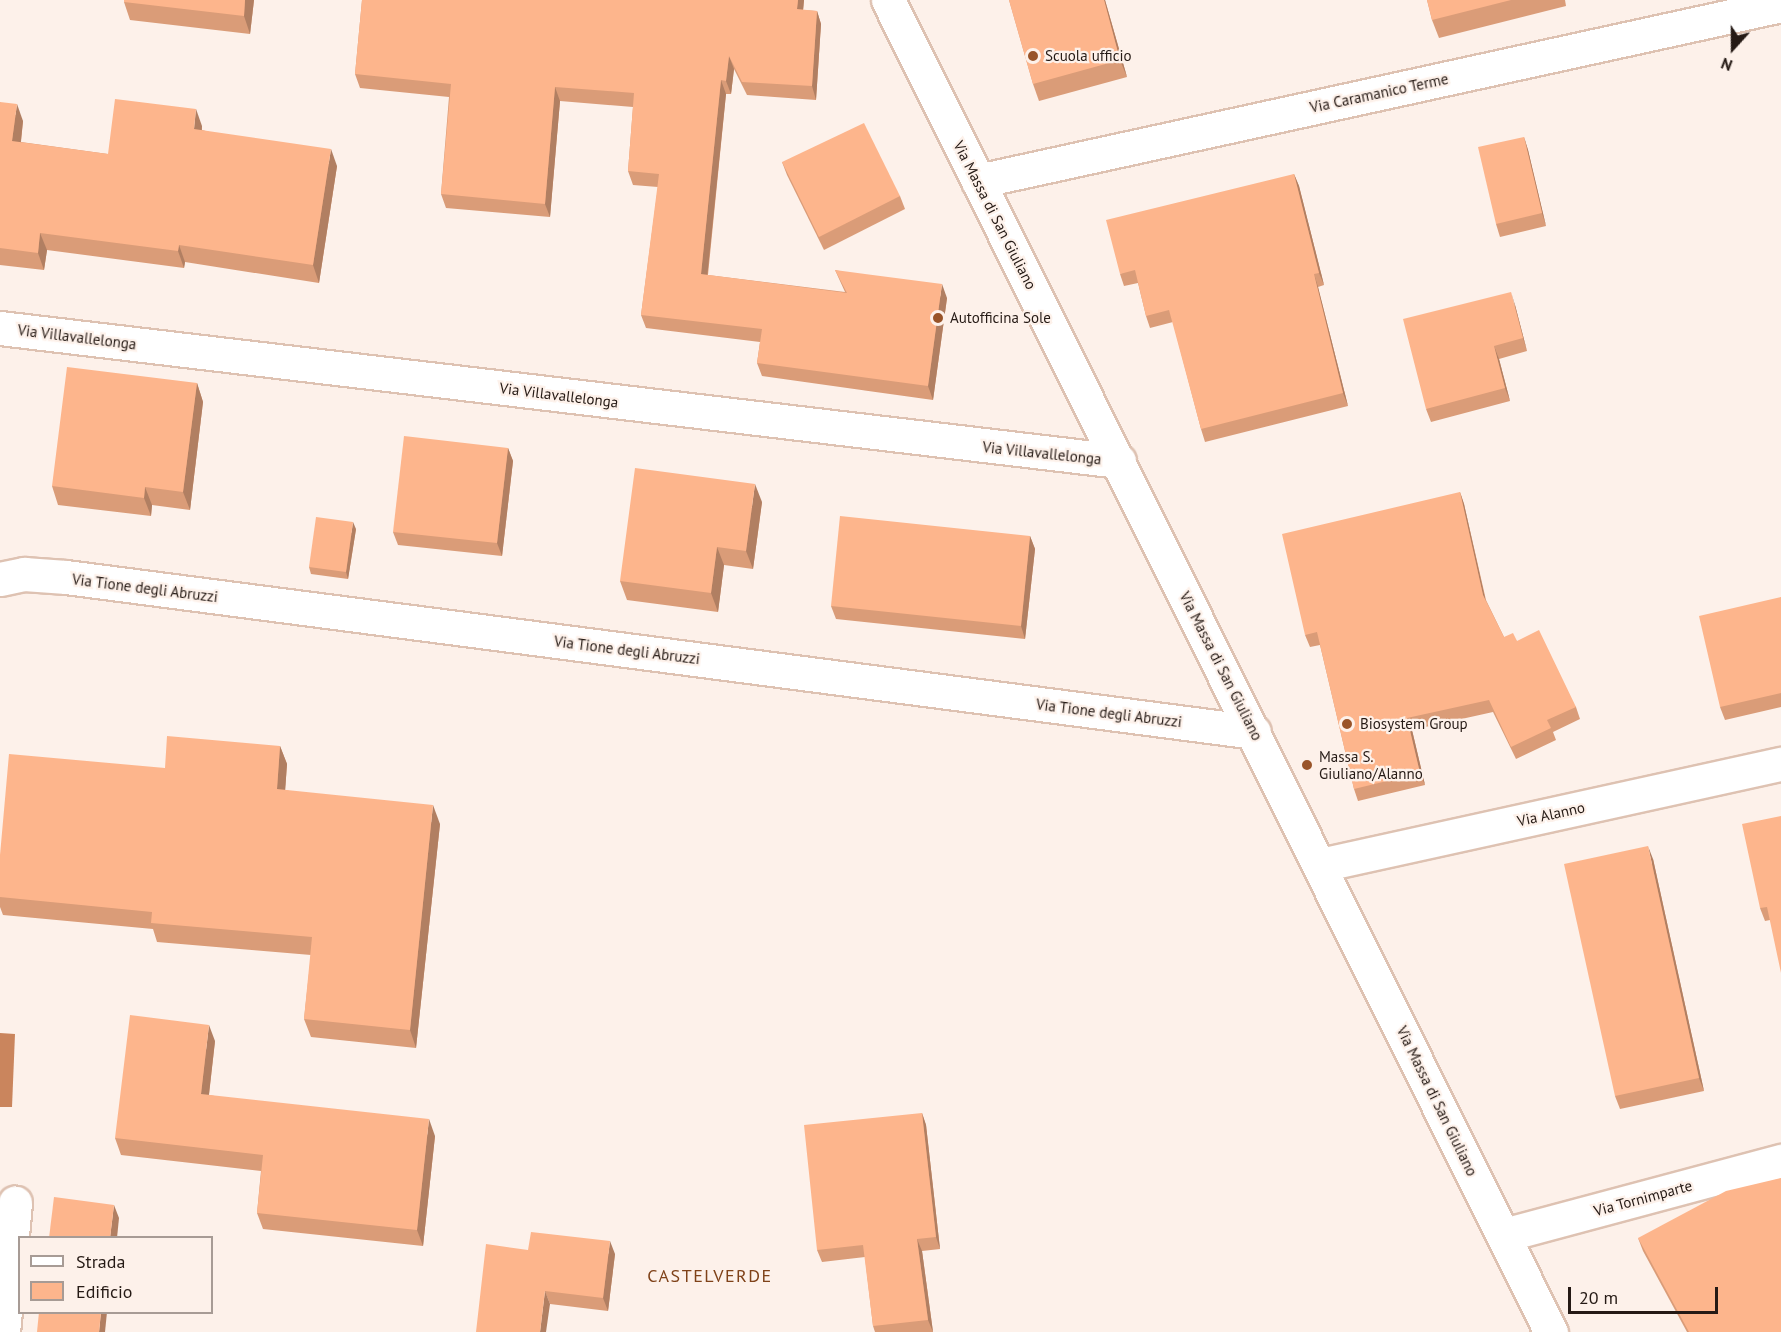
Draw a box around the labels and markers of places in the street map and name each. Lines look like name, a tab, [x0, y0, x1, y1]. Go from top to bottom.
place label: Scuola ufficio	[1045, 47, 1131, 65]
marker: Scuola ufficio	[1026, 49, 1040, 63]
place label: Autofficina Sole	[950, 309, 1051, 327]
marker: Autofficina Sole	[931, 311, 945, 325]
marker: Biosystem Group	[1338, 715, 1356, 733]
place label: Biosystem Group	[1360, 715, 1468, 733]
place label: Massa S. Giuliano/Alanno	[1319, 747, 1423, 782]
marker: Massa S. Giuliano/Alanno	[1300, 758, 1314, 772]

